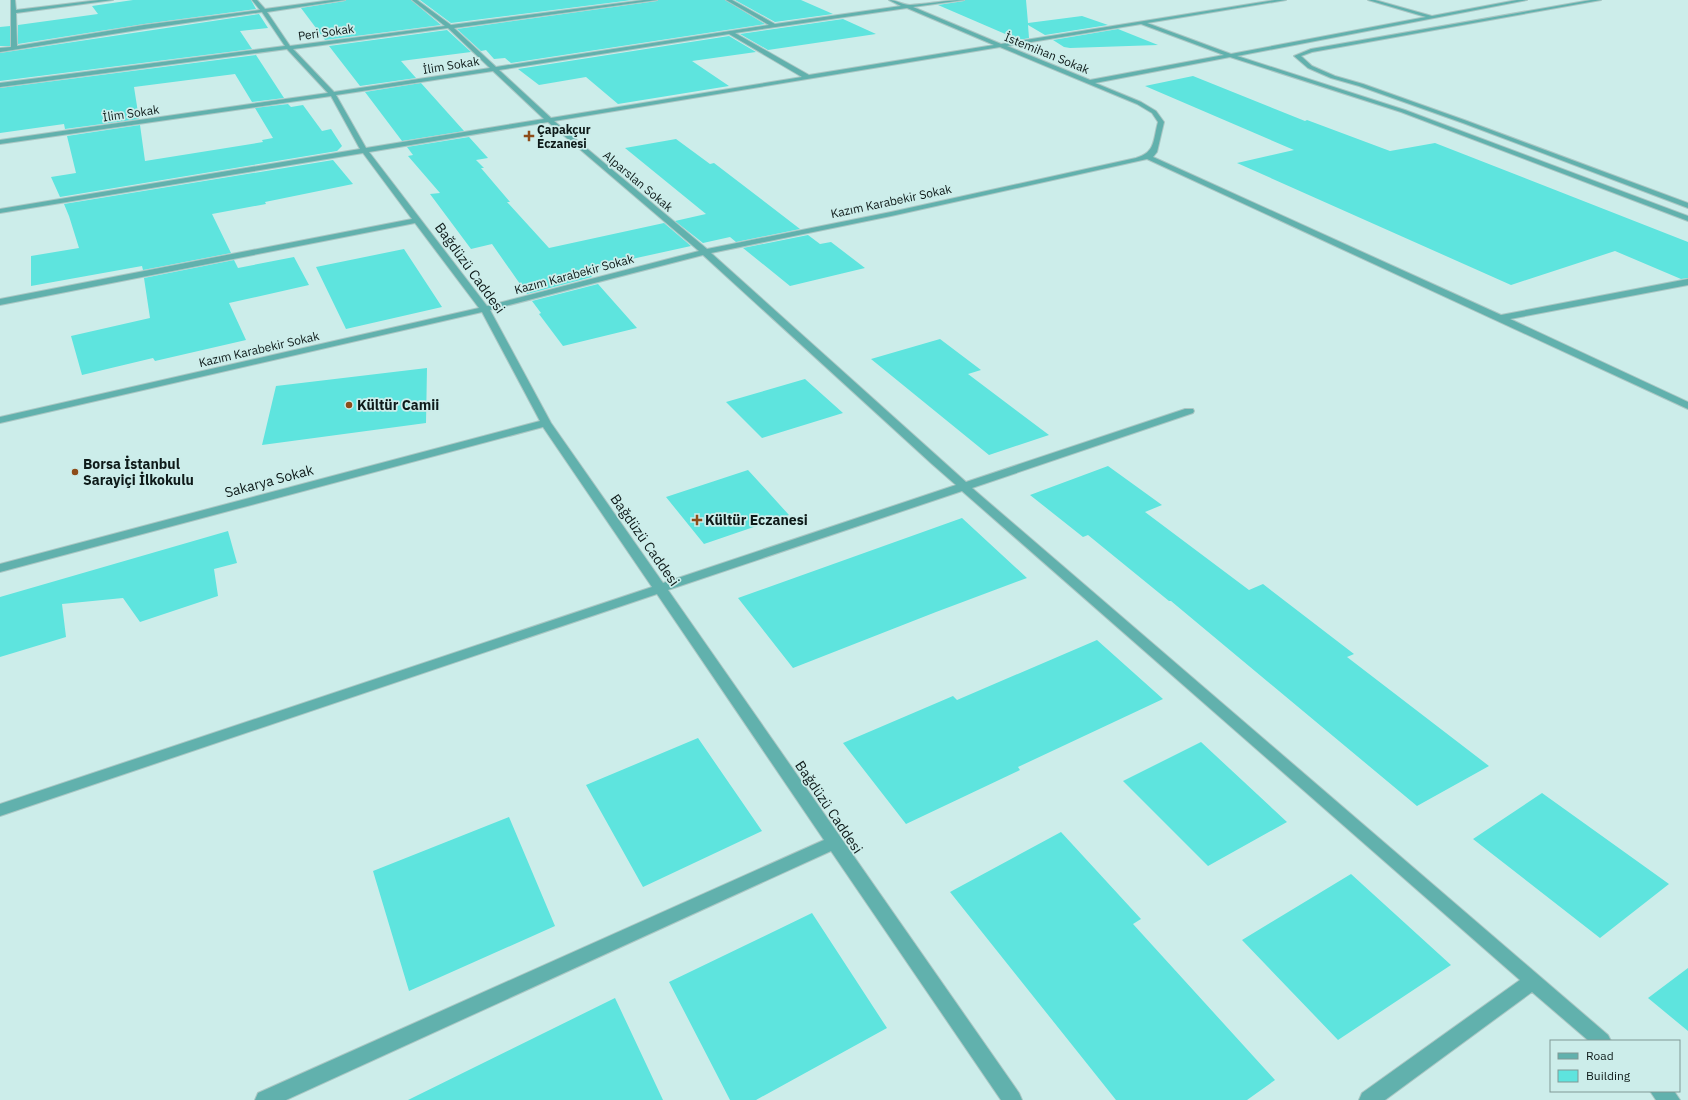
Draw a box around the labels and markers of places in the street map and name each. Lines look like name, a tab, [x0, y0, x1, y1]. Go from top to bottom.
place label: Çapakçur Eczanesi	[537, 122, 591, 151]
marker: Çapakçur Eczanesi	[524, 131, 534, 141]
place label: Kültür Camii	[357, 396, 439, 414]
marker: Kültür Camii	[344, 400, 354, 410]
place label: Borsa İstanbul Sarayiçi İlkokulu	[83, 455, 194, 489]
marker: Borsa İstanbul Sarayiçi İlkokulu	[70, 467, 80, 477]
place label: Kültür Eczanesi	[705, 511, 808, 529]
marker: Kültür Eczanesi	[692, 515, 702, 525]

